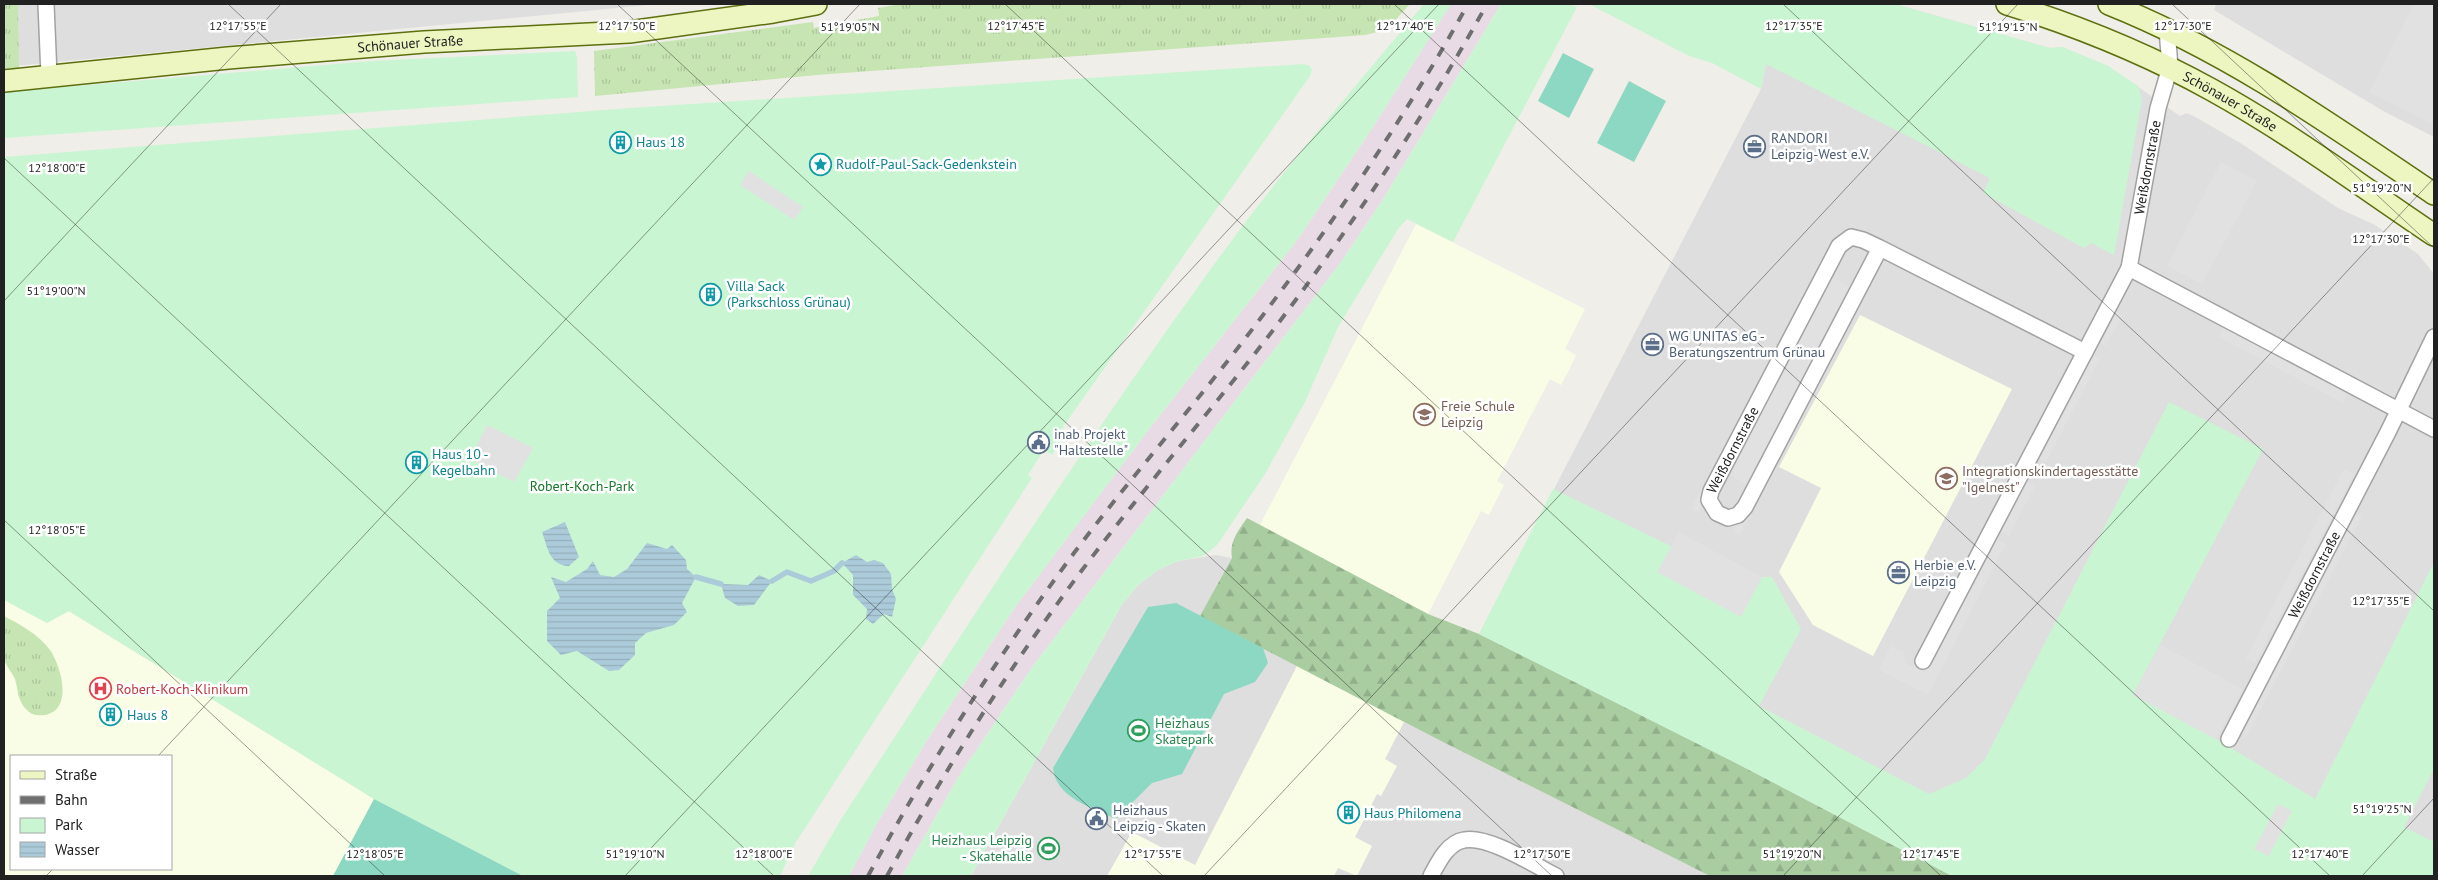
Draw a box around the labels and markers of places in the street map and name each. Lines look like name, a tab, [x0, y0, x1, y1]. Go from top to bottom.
place label: RANDORI Leipzig-West e.V.	[1771, 129, 1870, 163]
building icon: Haus 18	[608, 130, 632, 154]
place label: Haus 18	[636, 133, 685, 151]
office icon: RANDORI Leipzig-West e.V.	[1743, 134, 1767, 158]
place icon: Rudolf-Paul-Sack-Gedenkstein	[808, 152, 832, 176]
place label: Rudolf-Paul-Sack-Gedenkstein	[836, 155, 1017, 173]
place label: Villa Sack (Parkschloss Grünau)	[726, 277, 851, 311]
building icon: Villa Sack (Parkschloss Grünau)	[699, 282, 723, 306]
place label: WG UNITAS eG - Beratungszentrum Grünau	[1669, 327, 1825, 361]
office icon: WG UNITAS eG - Beratungszentrum Grünau	[1641, 332, 1665, 356]
place label: Freie Schule Leipzig	[1441, 397, 1515, 431]
school or university icon: Freie Schule Leipzig	[1413, 402, 1437, 426]
place label: inab Projekt "Haltestelle"	[1054, 425, 1128, 459]
public building icon: inab Projekt "Haltestelle"	[1026, 430, 1050, 454]
place label: Haus 10 - Kegelbahn	[432, 445, 495, 479]
building icon: Haus 10 - Kegelbahn	[404, 450, 428, 474]
place label: Integrationskindertagesstätte "Igelnest"	[1962, 462, 2138, 496]
school or university icon: Integrationskindertagesstätte "Igelnest"	[1934, 467, 1958, 491]
place label: Herbie e.V. Leipzig	[1914, 556, 1976, 590]
office icon: Herbie e.V. Leipzig	[1886, 561, 1910, 585]
hospital icon: Robert-Koch-Klinikum	[88, 677, 112, 701]
place label: Robert-Koch-Klinikum	[116, 680, 248, 698]
building icon: Haus 8	[99, 703, 123, 727]
place label: Haus 8	[127, 706, 168, 724]
place label: Heizhaus Skatepark	[1155, 714, 1214, 748]
sports icon: Heizhaus Skatepark	[1127, 719, 1151, 743]
place label: Heizhaus Leipzig - Skaten	[1113, 801, 1206, 835]
building icon: Haus Philomena	[1336, 801, 1360, 825]
place label: Haus Philomena	[1364, 804, 1461, 822]
public building icon: Heizhaus Leipzig - Skaten	[1085, 806, 1109, 830]
place label: Heizhaus Leipzig - Skatehalle	[932, 831, 1032, 865]
sports icon: Heizhaus Leipzig - Skatehalle	[1036, 836, 1060, 860]

